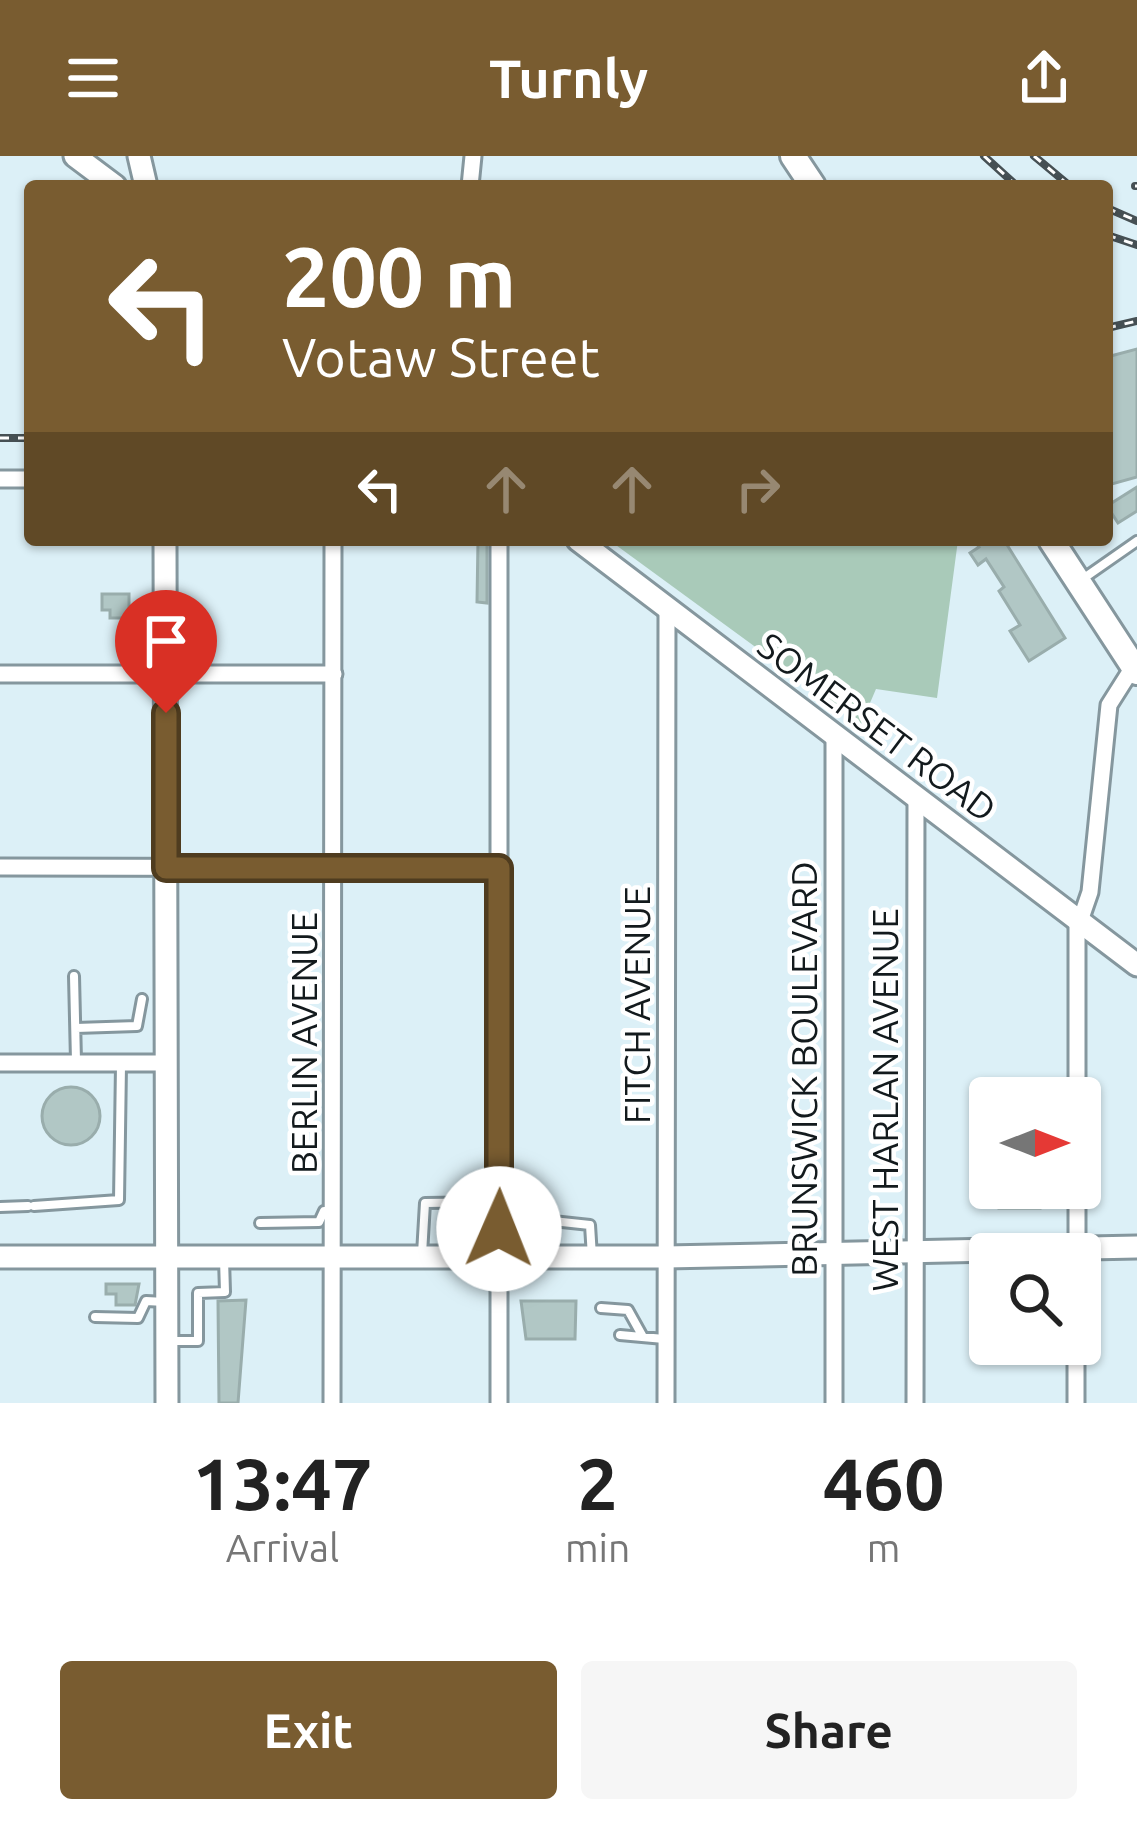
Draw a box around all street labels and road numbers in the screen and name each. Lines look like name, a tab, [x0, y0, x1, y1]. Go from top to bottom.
street label: SOMERSET ROAD	[750, 624, 1004, 829]
street label: BRUNSWICK BOULEVARD	[783, 861, 824, 1277]
street label: FITCH AVENUE	[616, 886, 657, 1124]
street label: WEST HARLAN AVENUE	[864, 908, 905, 1292]
street label: BERLIN AVENUE	[283, 912, 324, 1174]

